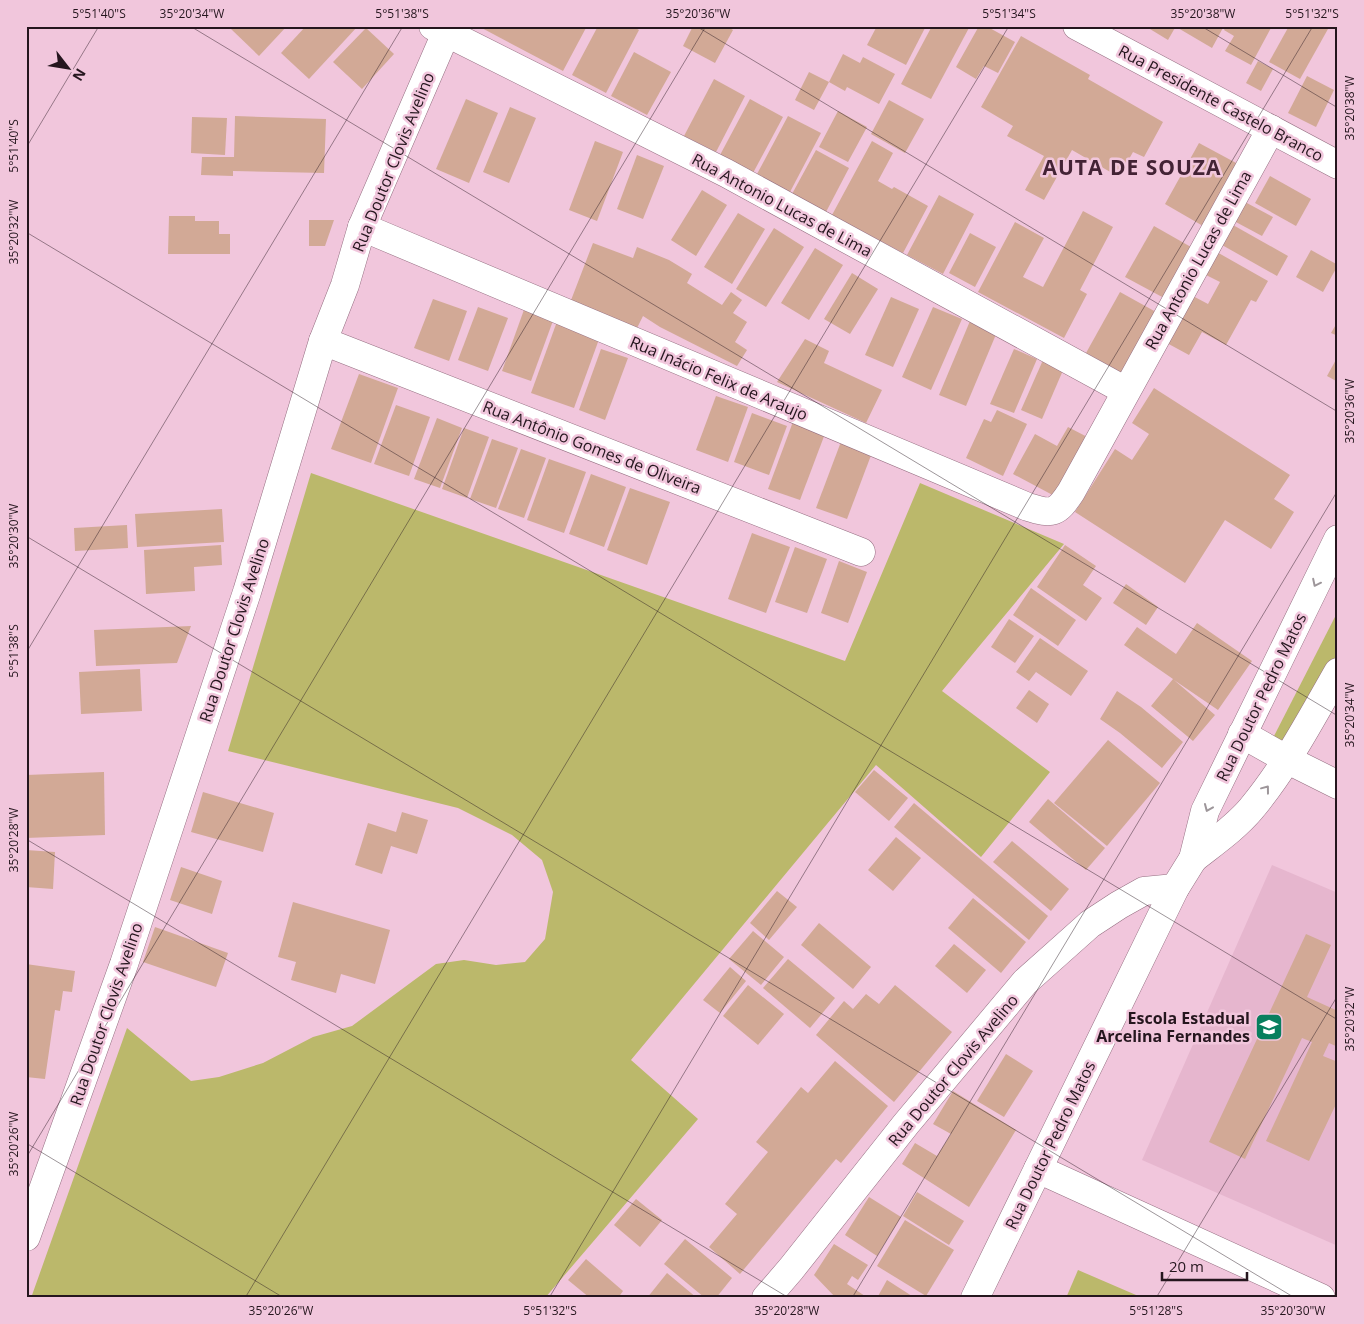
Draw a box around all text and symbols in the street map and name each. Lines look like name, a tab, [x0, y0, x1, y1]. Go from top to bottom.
text: 5°51'40"S	[72, 5, 126, 22]
text: 35°20'34"W	[160, 5, 224, 22]
text: 5°51'38"S	[375, 5, 429, 22]
text: 35°20'36"W	[666, 5, 730, 22]
text: 5°51'34"S	[982, 5, 1036, 22]
text: 35°20'38"W	[1171, 5, 1235, 22]
text: 5°51'32"S	[1285, 5, 1339, 22]
street label: Rua Presidente Castelo Branco	[1115, 40, 1327, 166]
north arrow	[42, 42, 92, 92]
text: N	[68, 65, 91, 85]
street label: Rua Doutor Clovis Avelino	[347, 69, 439, 255]
text: 35°20'38"W	[1341, 76, 1358, 140]
text: 5°51'40"S	[5, 119, 22, 173]
street label: Rua Antonio Lucas de Lima	[688, 148, 876, 262]
district label: AUTA DE SOUZA	[1042, 153, 1222, 181]
street label: Rua Antonio Lucas de Lima	[1140, 167, 1256, 353]
text: 35°20'32"W	[5, 200, 22, 264]
street label: Rua Inácio Felix de Araujo	[627, 331, 811, 425]
text: 35°20'36"W	[1341, 379, 1358, 443]
street label: Rua Antônio Gomes de Oliveira	[480, 395, 704, 499]
text: 35°20'30"W	[5, 504, 22, 568]
street label: Rua Doutor Clovis Avelino	[194, 535, 274, 725]
one-way arrow	[1312, 578, 1322, 587]
street label: Rua Doutor Pedro Matos	[1211, 609, 1311, 785]
text: 5°51'38"S	[5, 624, 22, 678]
text: 35°20'34"W	[1341, 683, 1358, 747]
one-way arrow	[1260, 785, 1269, 795]
one-way arrow	[1203, 803, 1214, 812]
text: 35°20'28"W	[5, 808, 22, 872]
street label: Rua Doutor Clovis Avelino	[64, 920, 148, 1108]
text: 35°20'32"W	[1341, 987, 1358, 1051]
street label: Rua Doutor Clovis Avelino	[883, 989, 1023, 1151]
place label: Escola Estadual Arcelina Fernandes	[1096, 1007, 1250, 1047]
school or university icon: Escola Estadual Arcelina Fernandes	[1254, 1012, 1284, 1042]
street label: Rua Doutor Pedro Matos	[1000, 1057, 1100, 1233]
text: 35°20'26"W	[5, 1112, 22, 1176]
scale bar	[1162, 1249, 1246, 1281]
text: 20 m	[1169, 1256, 1204, 1276]
text: 35°20'26"W	[249, 1302, 313, 1319]
text: 5°51'32"S	[523, 1302, 577, 1319]
text: 35°20'28"W	[755, 1302, 819, 1319]
text: 5°51'28"S	[1129, 1302, 1183, 1319]
text: 35°20'30"W	[1261, 1302, 1325, 1319]

